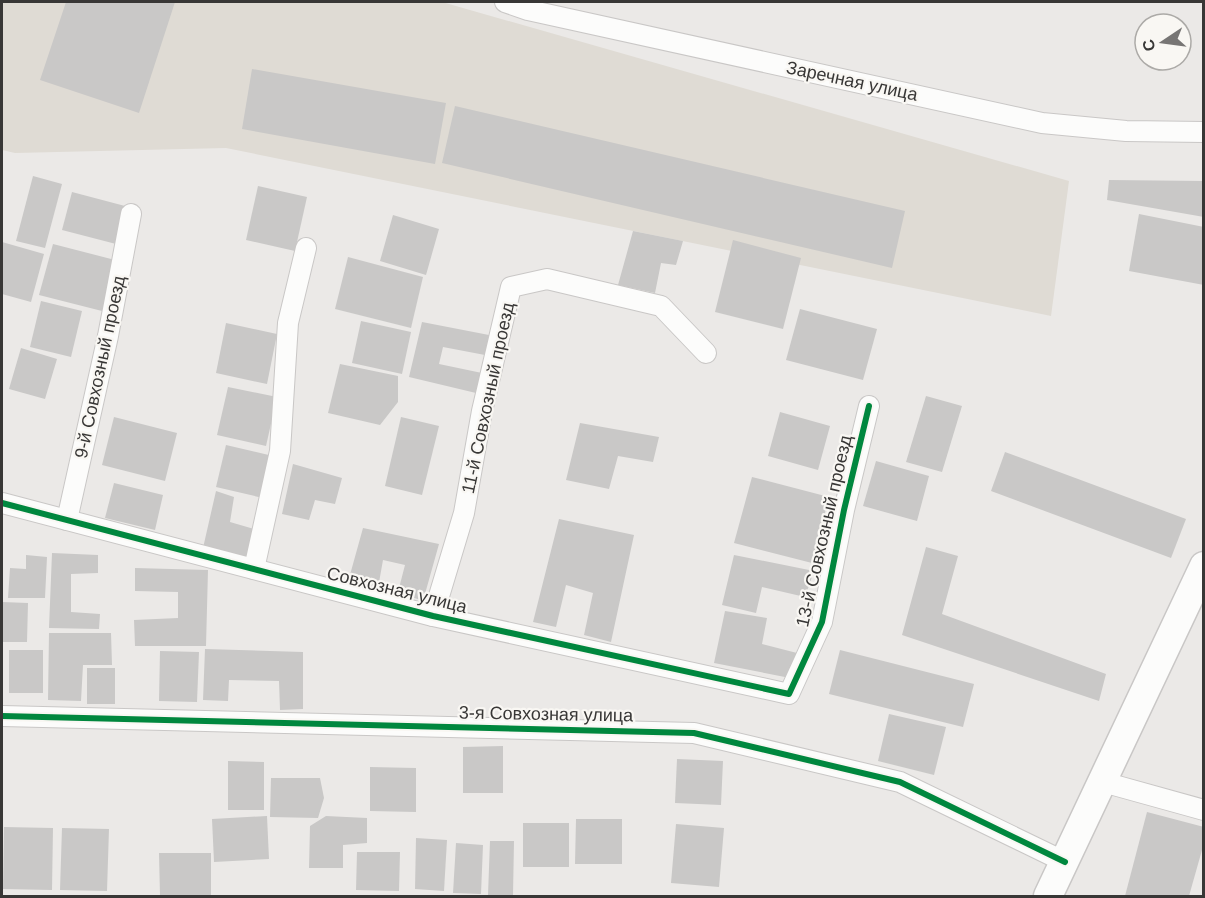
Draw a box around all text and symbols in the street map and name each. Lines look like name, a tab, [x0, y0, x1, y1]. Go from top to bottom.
north arrow	[1133, 12, 1193, 72]
text: С	[1139, 37, 1158, 53]
street label: Заречная улица	[784, 57, 921, 105]
street label: 9-й Совхозный проезд	[71, 273, 129, 460]
street label: 11-й Совхозный проезд	[458, 300, 518, 495]
street label: 13-й Совхозный проезд	[792, 433, 856, 629]
street label: Совхозная улица	[325, 563, 470, 617]
street label: 3-я Совхозная улица	[459, 702, 634, 726]

